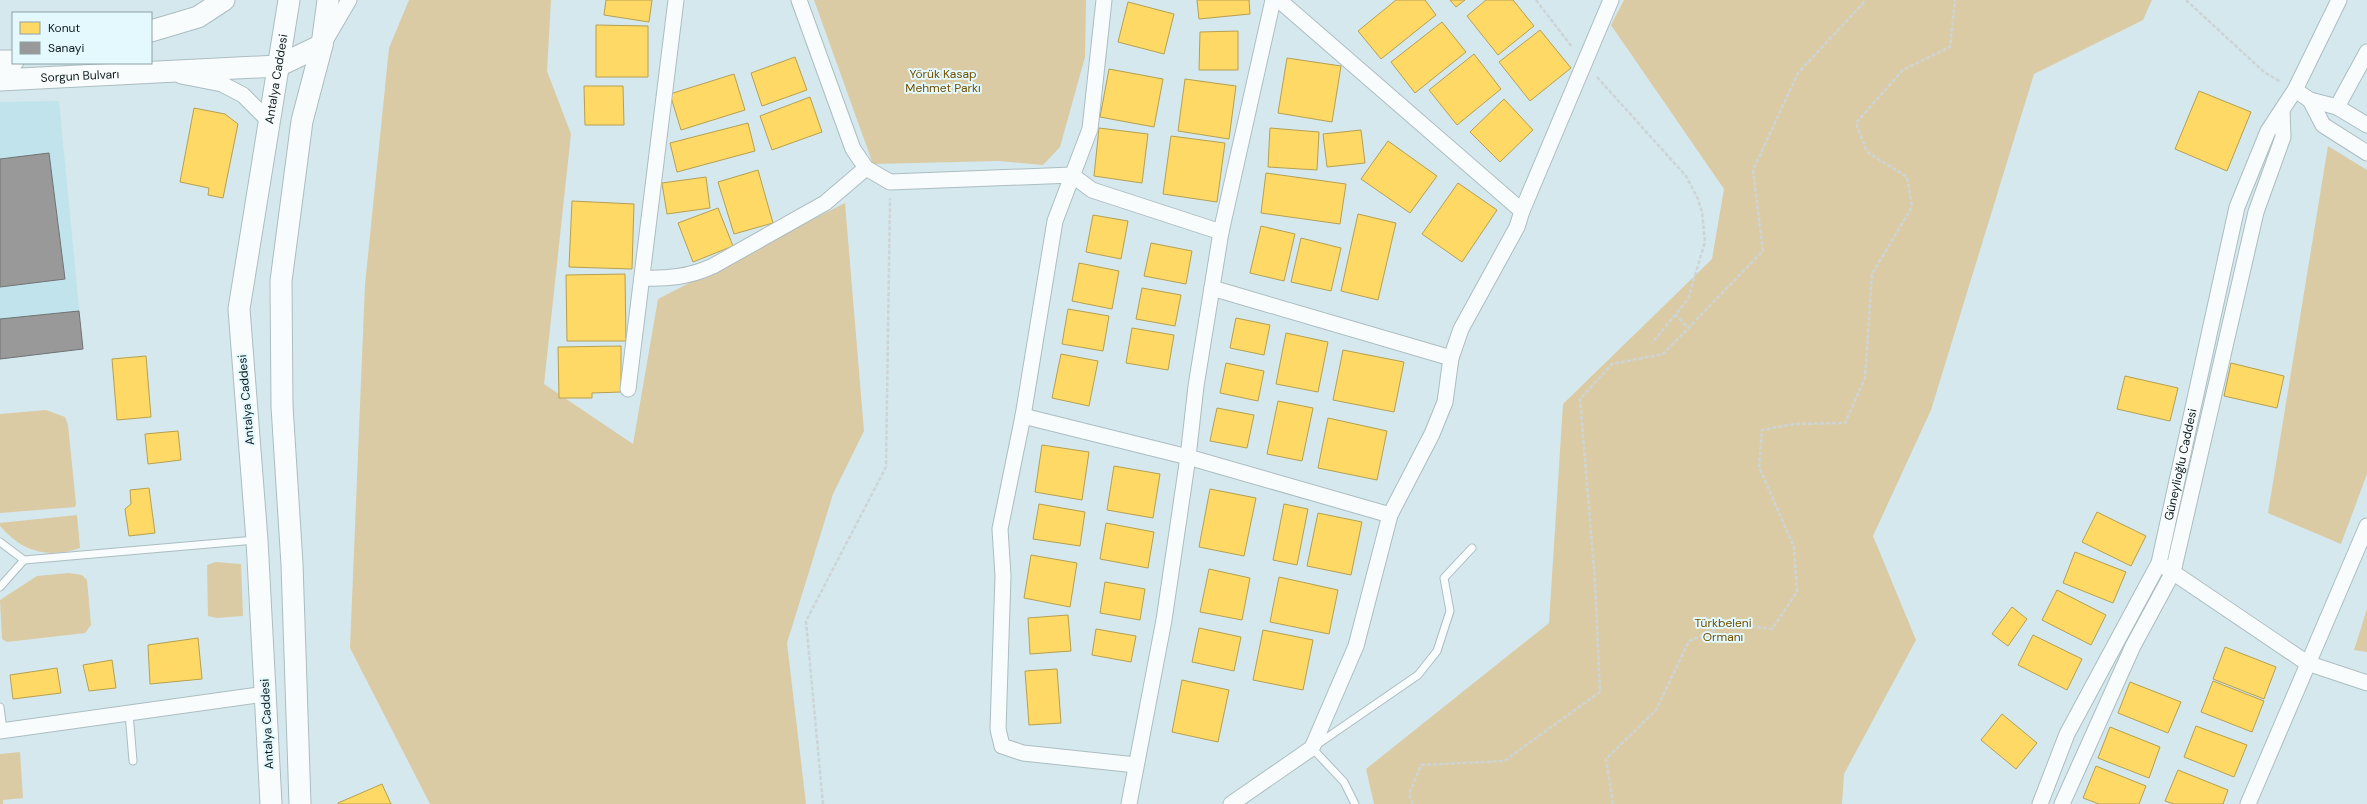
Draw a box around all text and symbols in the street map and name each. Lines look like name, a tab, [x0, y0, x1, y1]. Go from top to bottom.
legend	[12, 12, 152, 64]
text: Konut	[48, 20, 80, 36]
street label: Antalya Caddesi	[261, 33, 291, 125]
text: Sanayi	[48, 40, 84, 56]
street label: Sorgun Bulvarı	[40, 66, 120, 86]
park label: Yörük Kasap Mehmet Parkı	[905, 66, 981, 96]
street label: Antalya Caddesi	[234, 354, 258, 446]
street label: Güneylioğlu Caddesi	[2161, 407, 2201, 522]
park label: Türkbeleni Ormanı	[1694, 615, 1752, 645]
street label: Antalya Caddesi	[257, 678, 277, 770]

